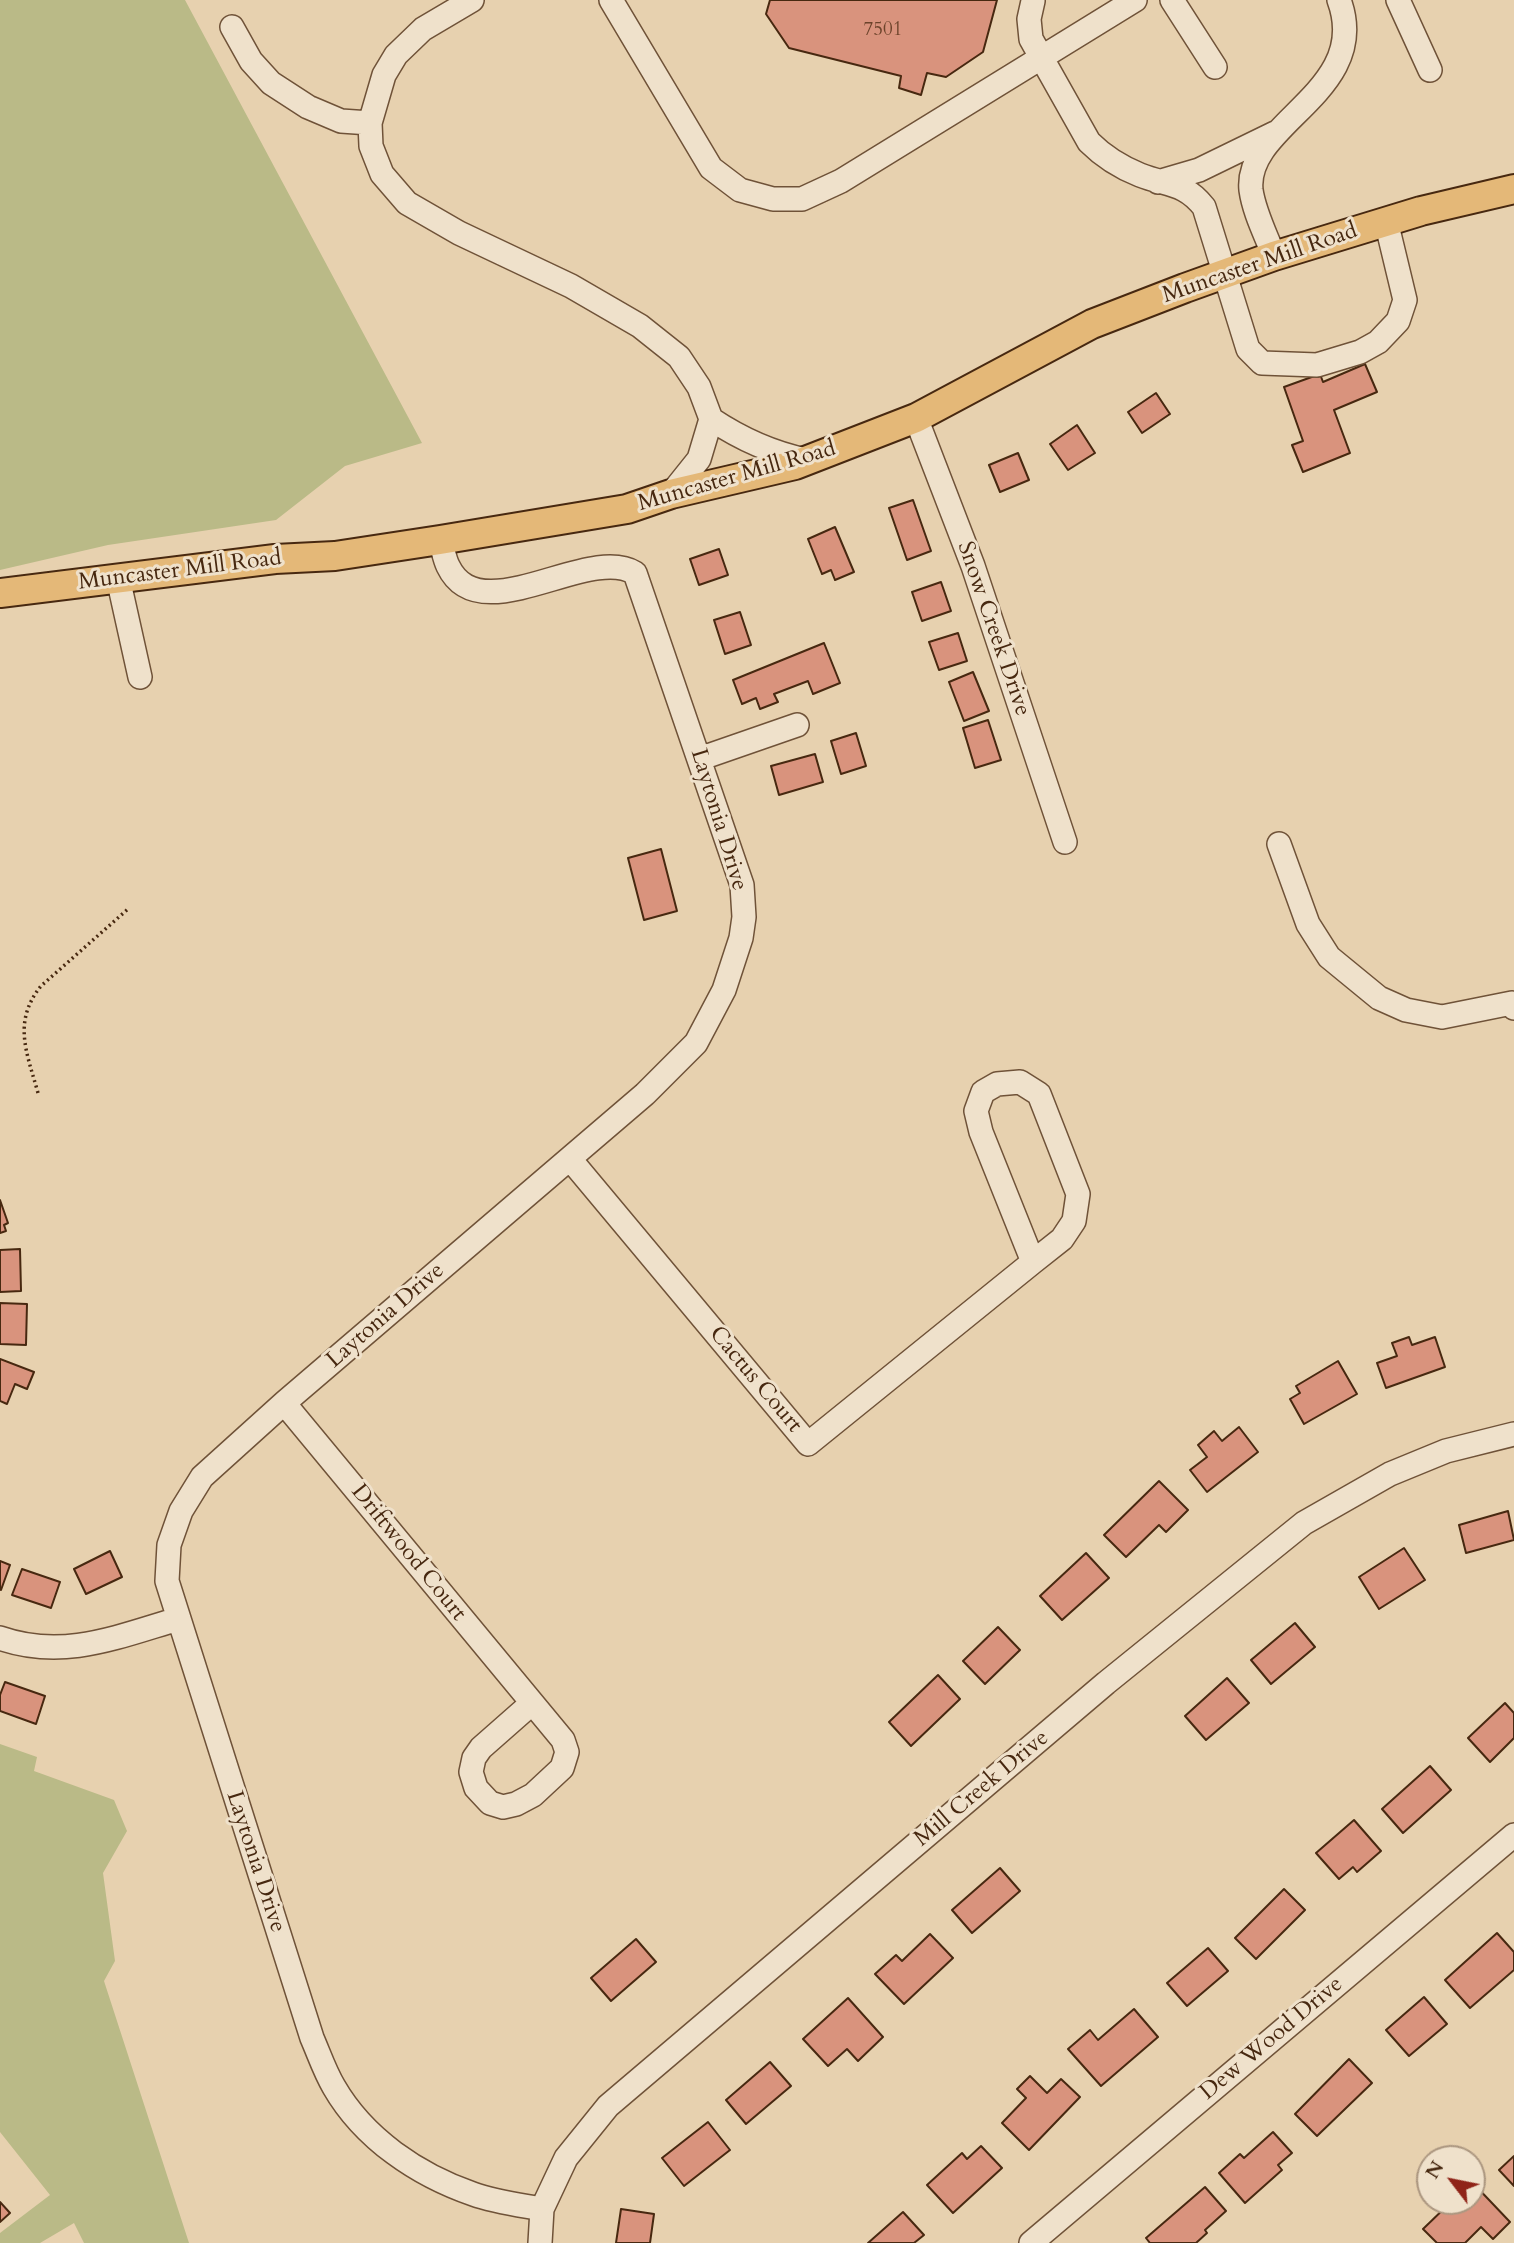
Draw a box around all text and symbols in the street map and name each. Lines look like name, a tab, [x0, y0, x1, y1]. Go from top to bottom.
house number: 7501	[864, 20, 902, 42]
street label: Muncaster Mill Road	[1159, 218, 1361, 310]
street label: Muncaster Mill Road	[635, 436, 839, 518]
street label: Snow Creek Drive	[950, 538, 1036, 720]
street label: Muncaster Mill Road	[77, 545, 283, 597]
street label: Laytonia Drive	[683, 746, 753, 894]
street label: Laytonia Drive	[321, 1257, 451, 1375]
street label: Cactus Court	[703, 1321, 807, 1439]
street label: Driftwood Court	[344, 1479, 472, 1627]
street label: Mill Creek Drive	[909, 1725, 1055, 1853]
street label: Laytonia Drive	[219, 1788, 291, 1936]
street label: Dew Wood Drive	[1195, 1971, 1349, 2107]
north arrow	[1416, 2145, 1486, 2215]
text: N	[1419, 2156, 1450, 2184]

